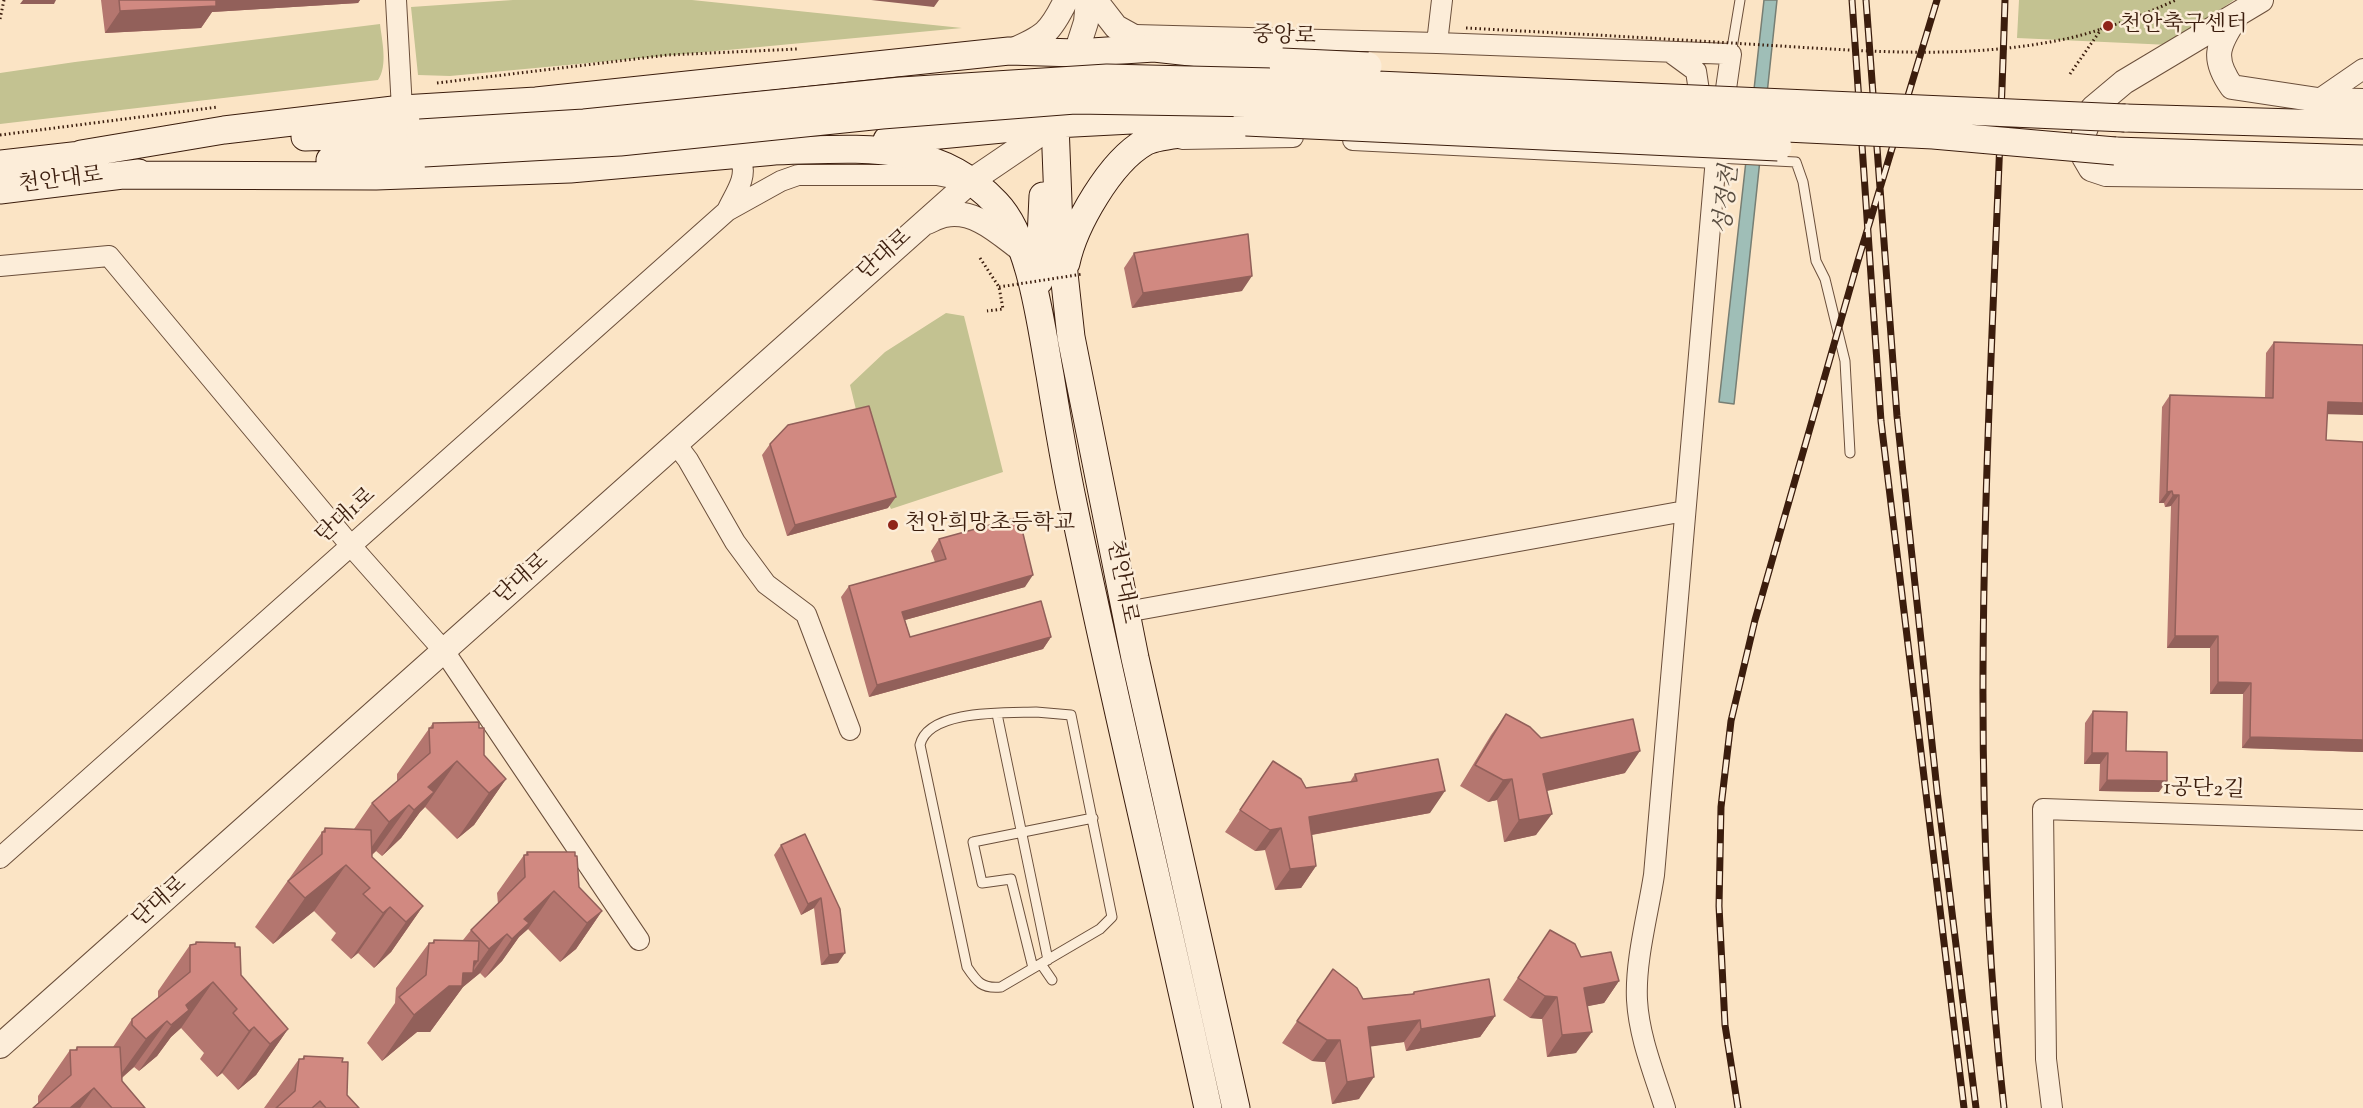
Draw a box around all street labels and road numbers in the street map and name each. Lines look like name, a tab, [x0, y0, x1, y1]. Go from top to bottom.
street label: 중앙로	[1252, 24, 1316, 52]
street label: 천안대로	[17, 164, 105, 200]
street label: 단대로	[853, 225, 919, 287]
street label: 단대1로	[312, 483, 382, 551]
street label: 천안대로	[1099, 538, 1141, 626]
street label: 단대로	[490, 549, 556, 611]
street label: 1공단2길	[2163, 776, 2245, 806]
street label: 단대로	[128, 872, 194, 934]

